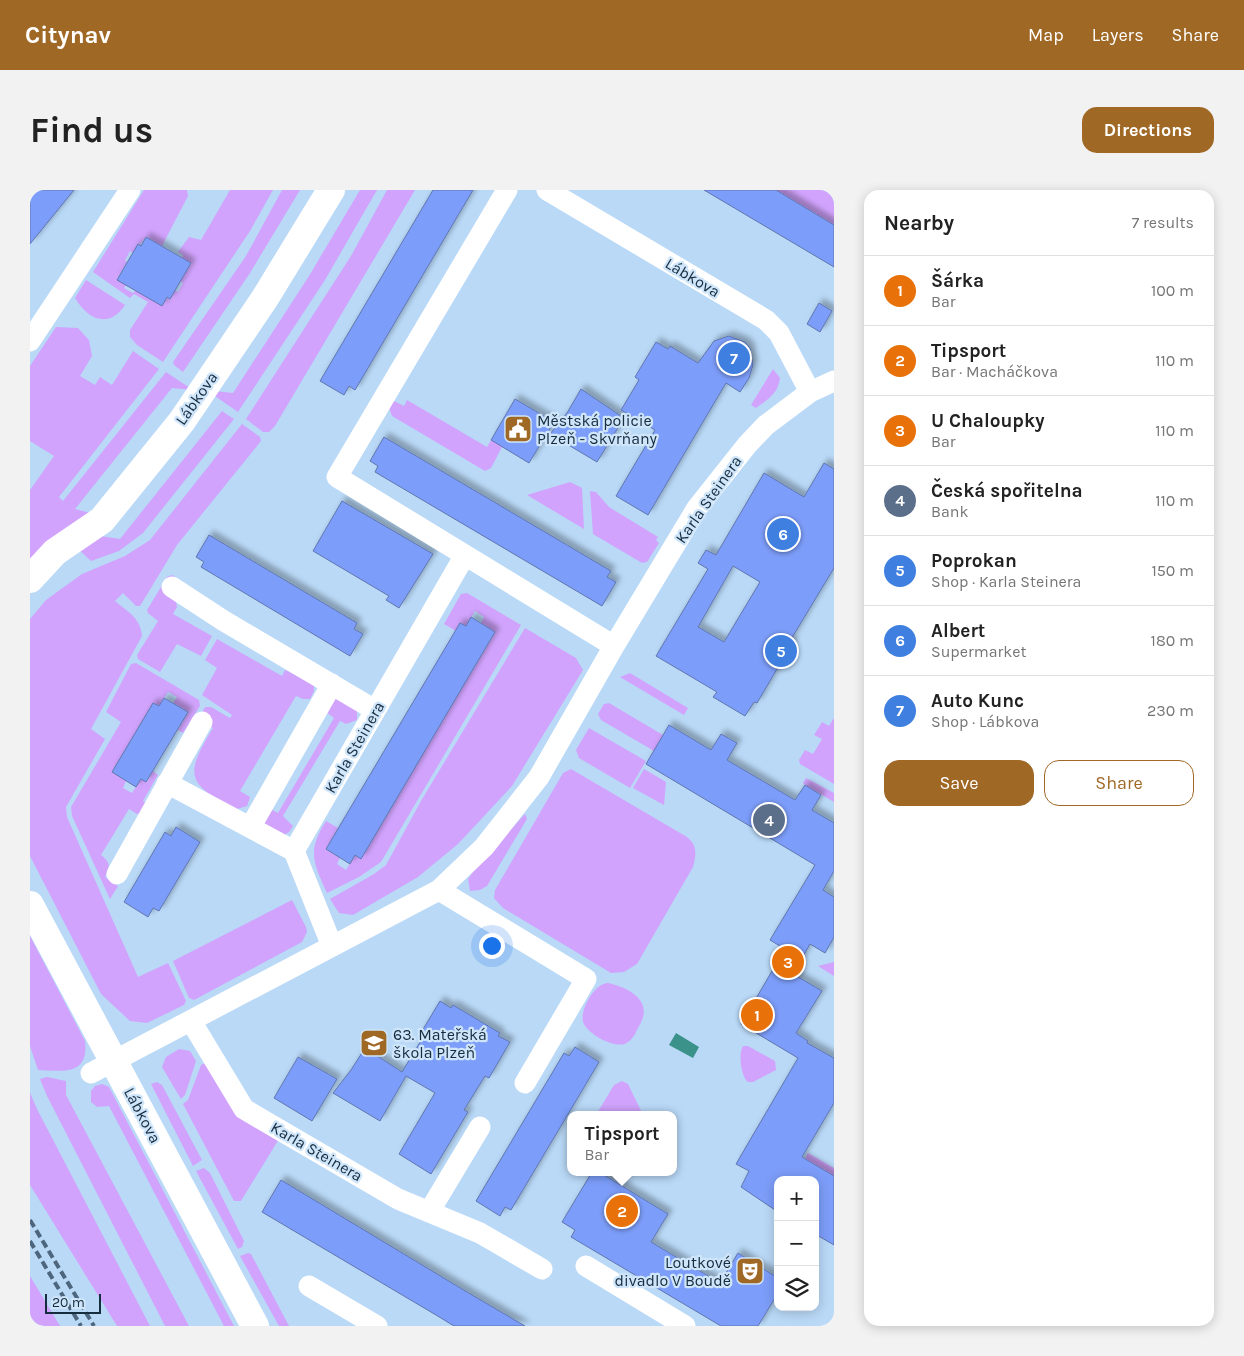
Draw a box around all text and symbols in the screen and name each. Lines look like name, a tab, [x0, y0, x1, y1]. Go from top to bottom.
text: Citynav	[25, 21, 111, 49]
text: Map	[1028, 24, 1064, 46]
text: Layers	[1092, 24, 1144, 46]
text: Share	[1172, 24, 1219, 46]
button: Directions	[1082, 107, 1214, 153]
text: Find us	[30, 110, 153, 151]
text: Nearby	[884, 211, 954, 235]
text: 7 results	[1132, 213, 1194, 232]
street label: Lábkova	[662, 254, 724, 301]
text: Šárka	[931, 270, 984, 292]
text: 1	[897, 281, 903, 300]
text: 100 m	[1151, 281, 1194, 300]
text: Bar	[931, 292, 956, 311]
pin: 7	[718, 339, 750, 377]
text: Tipsport	[931, 340, 1006, 362]
text: 2	[895, 351, 905, 370]
text: 110 m	[1155, 351, 1194, 370]
text: Bar · Macháčkova	[931, 362, 1058, 381]
street label: Lábkova	[171, 368, 222, 428]
text: U Chaloupky	[931, 410, 1045, 432]
place label: Městská policie Plzeň - Skvrňany	[537, 411, 658, 448]
public building icon: Městská policie Plzeň - Skvrňany	[503, 414, 533, 444]
text: 3	[895, 421, 905, 440]
text: 110 m	[1155, 421, 1194, 440]
text: Bar	[931, 432, 956, 451]
street label: Karla Steinera	[671, 452, 746, 547]
text: Česká spořitelna	[931, 480, 1083, 502]
text: 4	[895, 491, 905, 510]
text: 110 m	[1155, 491, 1194, 510]
text: Bank	[931, 502, 968, 521]
pin: 6	[767, 515, 799, 553]
text: Poprokan	[931, 550, 1017, 572]
text: 5	[895, 561, 905, 580]
text: 150 m	[1151, 561, 1194, 580]
text: Shop · Karla Steinera	[931, 572, 1081, 591]
text: Albert	[931, 620, 985, 642]
text: 6	[895, 631, 905, 650]
text: 180 m	[1151, 631, 1194, 650]
pin: 5	[765, 632, 797, 670]
text: Supermarket	[931, 642, 1027, 661]
text: Auto Kunc	[931, 690, 1024, 712]
street label: Karla Steinera	[321, 698, 388, 796]
text: 7	[896, 701, 904, 720]
text: 230 m	[1147, 701, 1194, 720]
text: Shop · Lábkova	[931, 712, 1039, 731]
button: Save	[884, 760, 1034, 806]
button: Share	[1044, 760, 1194, 806]
pin: 4	[753, 801, 785, 839]
your location	[479, 933, 505, 959]
pin: 3	[772, 943, 804, 981]
pin: 1	[741, 996, 773, 1034]
place label: 63. Mateřská škola Plzeň	[393, 1025, 487, 1062]
school or university icon: 63. Mateřská škola Plzeň	[359, 1028, 389, 1058]
street label: Lábkova	[120, 1084, 165, 1146]
popup	[567, 1111, 677, 1176]
street label: Karla Steinera	[268, 1118, 366, 1185]
text: Tipsport	[584, 1123, 660, 1145]
text: Bar	[584, 1145, 609, 1164]
map controls	[774, 1176, 819, 1311]
button: +	[774, 1176, 819, 1221]
pin: 2	[606, 1192, 638, 1230]
button: −	[774, 1221, 819, 1266]
place label: Loutkové divadlo V Boudě	[615, 1253, 731, 1290]
theatre icon: Loutkové divadlo V Boudě	[735, 1256, 765, 1286]
button: layers	[774, 1266, 819, 1311]
scale bar	[45, 1291, 101, 1314]
text: 20 m	[52, 1294, 85, 1311]

